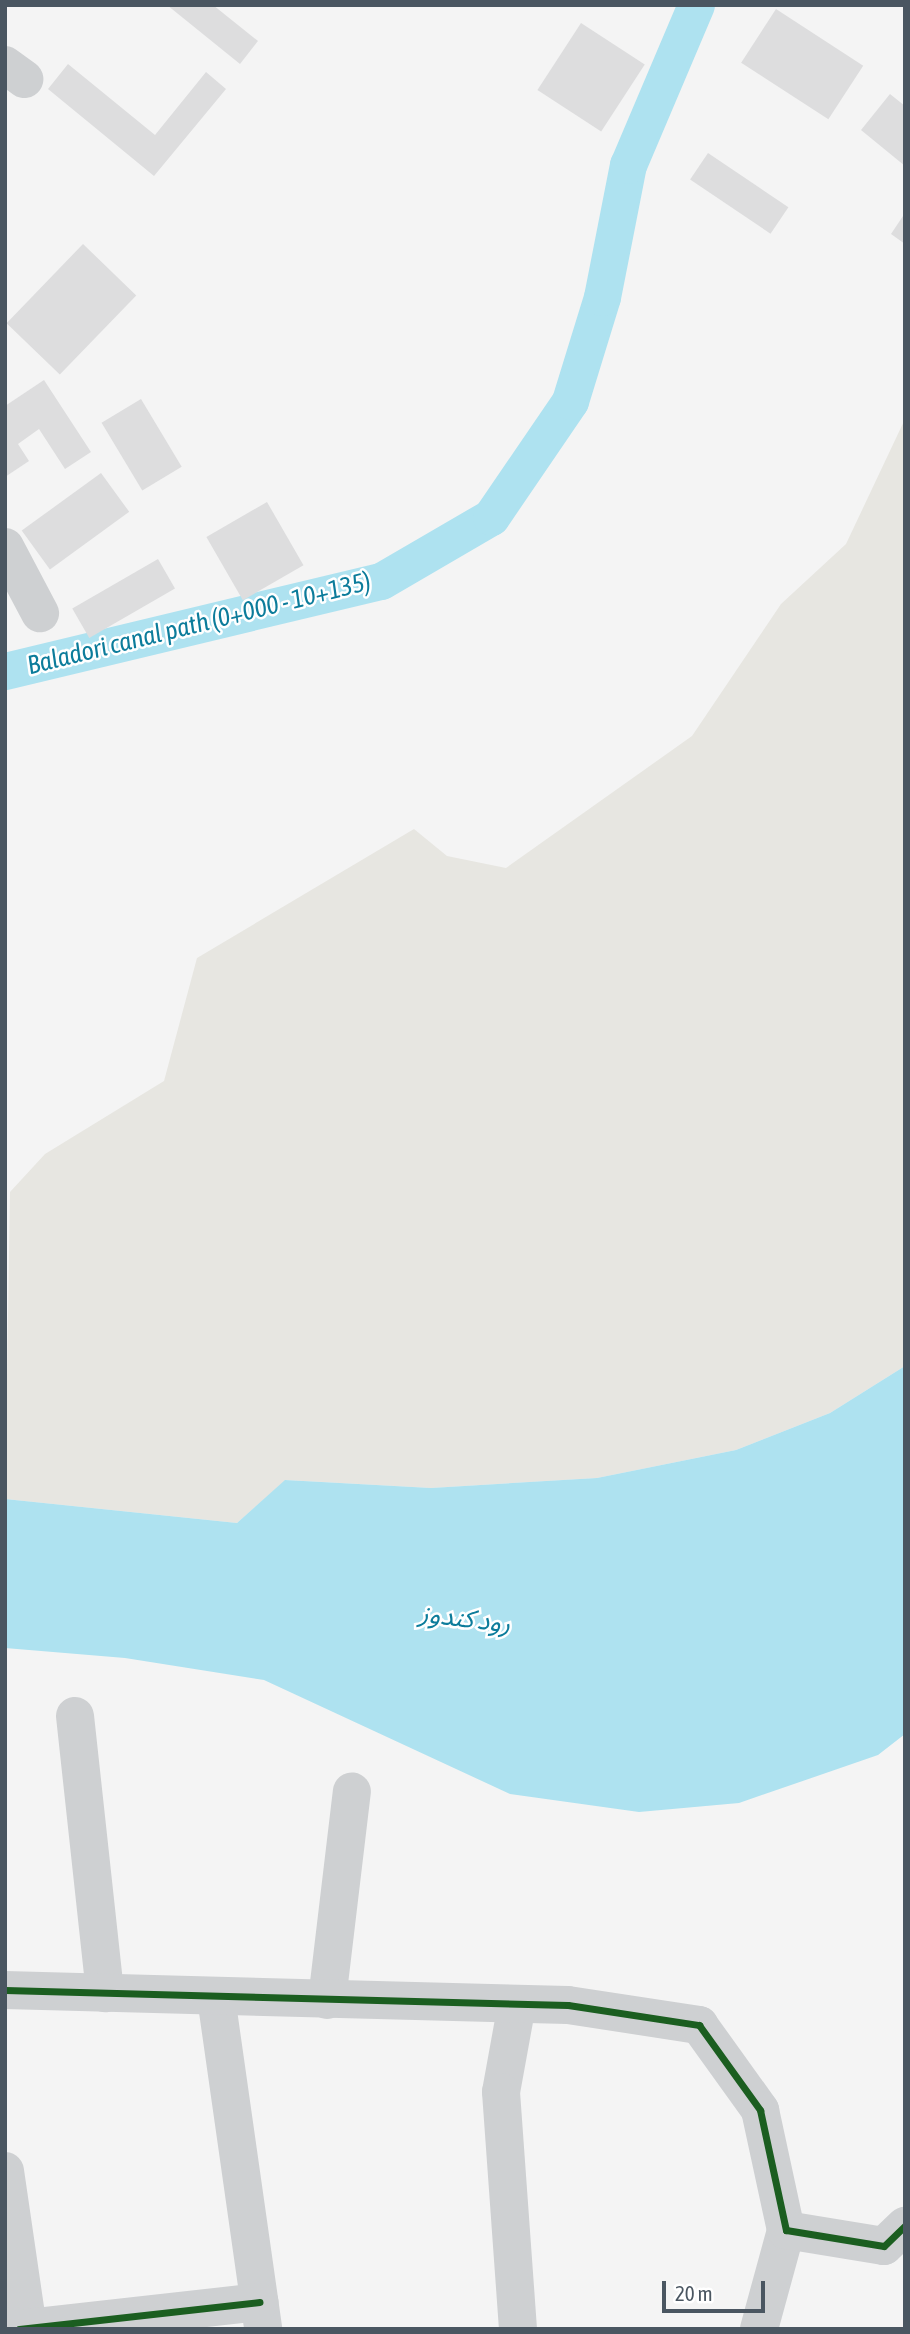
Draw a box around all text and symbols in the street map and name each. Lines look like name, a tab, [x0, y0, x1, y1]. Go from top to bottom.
water label: Baladori canal path (0+000 - 10+135)	[24, 566, 374, 682]
water label: رود کندوز	[418, 1598, 512, 1640]
scale bar	[665, 2268, 768, 2312]
text: 20 m	[675, 2281, 713, 2305]

